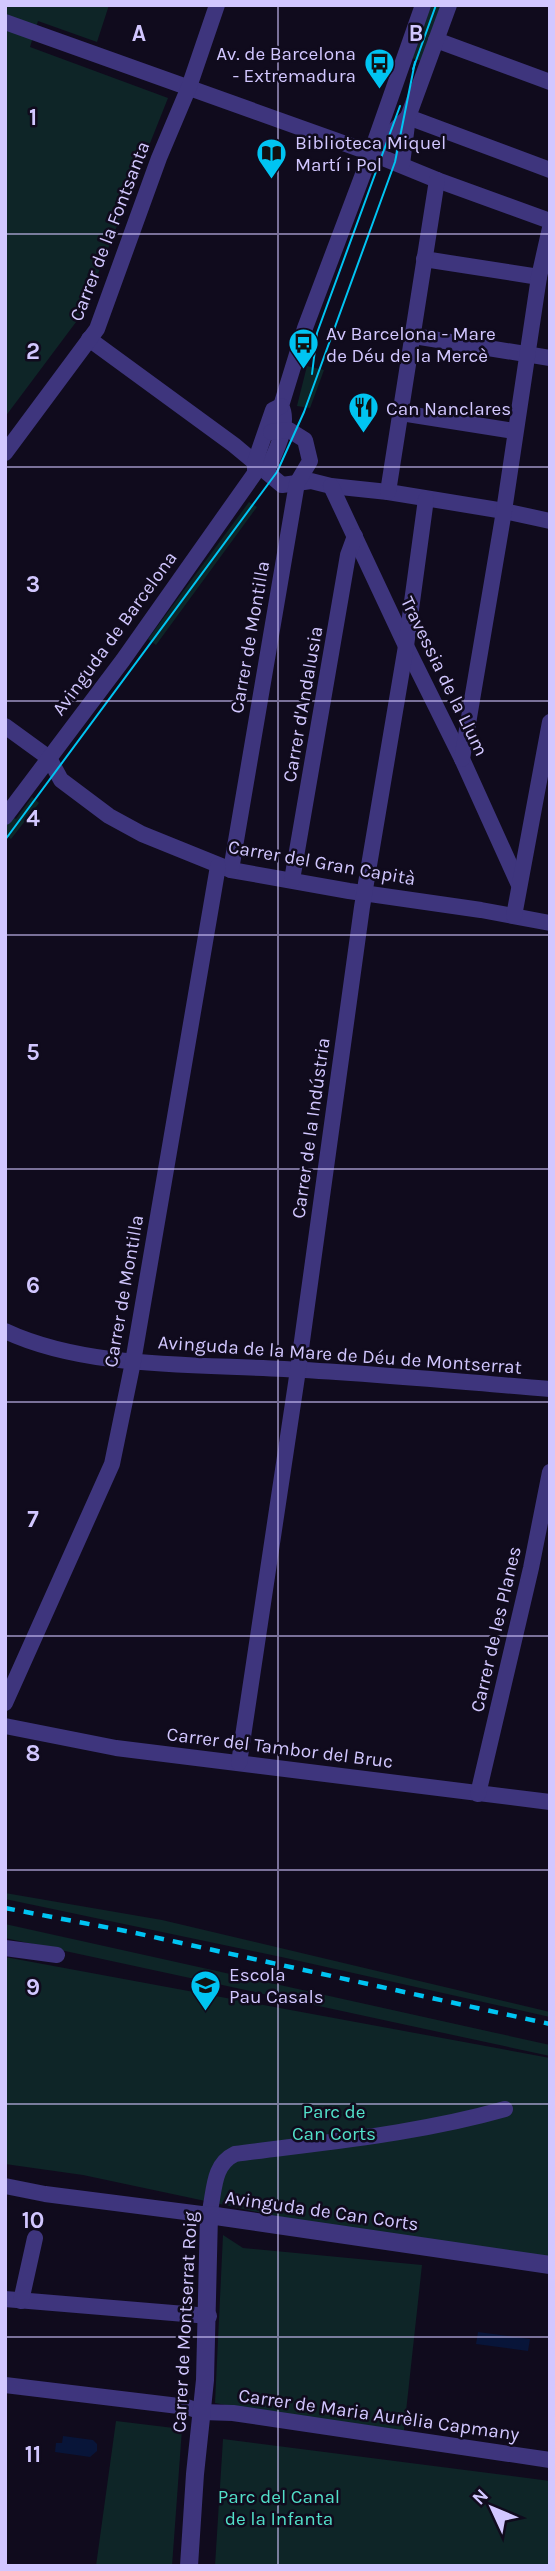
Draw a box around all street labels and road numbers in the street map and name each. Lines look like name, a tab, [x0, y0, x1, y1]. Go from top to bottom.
street label: Carrer de la Fontsanta	[65, 138, 154, 324]
street label: Avinguda de Barcelona	[48, 547, 182, 720]
street label: Carrer de Montilla	[226, 559, 274, 715]
street label: Travessia de la Llum	[396, 593, 492, 760]
street label: Carrer d'Andalusia	[278, 625, 328, 784]
street label: Carrer del Gran Capità	[226, 836, 417, 890]
street label: Carrer de la Indústria	[287, 1036, 335, 1220]
street label: Carrer de Montilla	[100, 1213, 148, 1369]
street label: Avinguda de la Mare de Déu de Montserrat	[157, 1331, 523, 1379]
street label: Carrer de les Planes	[466, 1544, 526, 1714]
street label: Carrer del Tambor del Bruc	[165, 1723, 394, 1773]
street label: Avinguda de Can Corts	[224, 2187, 420, 2235]
street label: Carrer de Montserrat Roig	[168, 2211, 202, 2433]
street label: Carrer de Maria Aurèlia Capmany	[237, 2384, 521, 2446]

